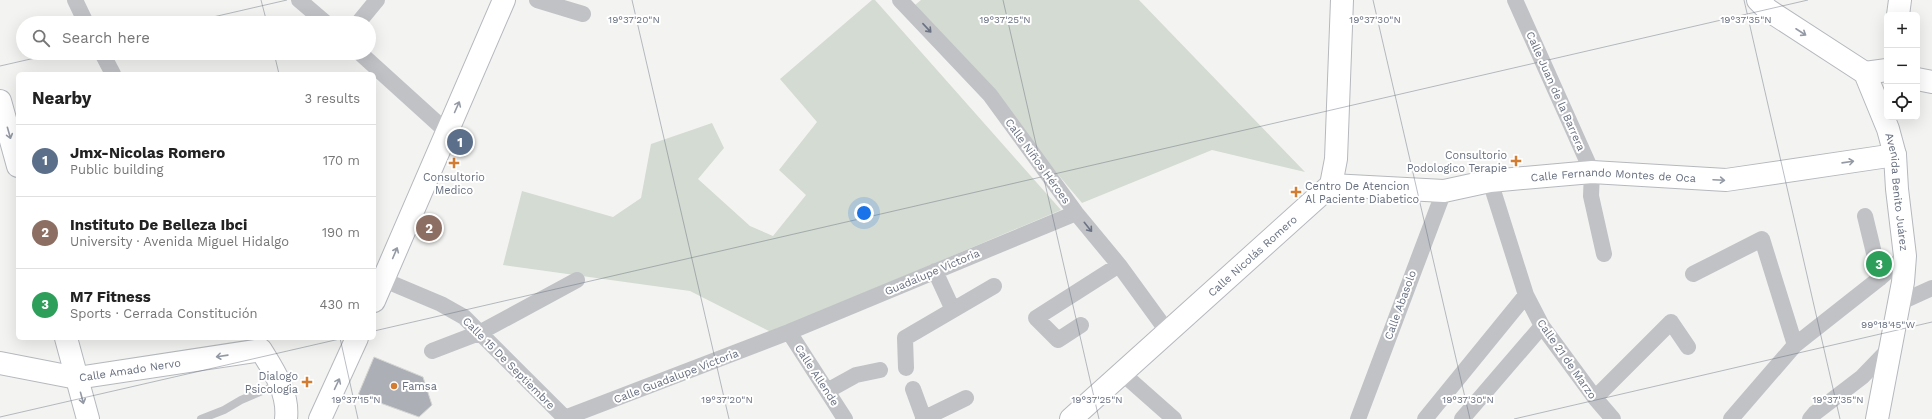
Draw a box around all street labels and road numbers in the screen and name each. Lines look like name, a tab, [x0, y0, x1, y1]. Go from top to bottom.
street label: Calle Juan de la Barrera	[1523, 30, 1588, 153]
street label: Calle Niños Héroes	[1002, 116, 1073, 207]
street label: Avenida Benito Juárez	[1882, 131, 1910, 252]
street label: Calle Fernando Montes de Oca	[1530, 166, 1696, 185]
street label: Calle Nicolás Romero	[1206, 213, 1300, 299]
street label: Guadalupe Victoria	[883, 247, 982, 298]
street label: Calle Abasolo	[1382, 269, 1419, 342]
street label: Calle 15 De Septiembre	[460, 315, 557, 412]
street label: Calle 21 de Marzo	[1534, 317, 1599, 402]
street label: Calle Allende	[792, 342, 841, 408]
street label: Calle Guadalupe Victoria	[612, 347, 740, 406]
street label: Calle Amado Nervo	[78, 356, 182, 385]

